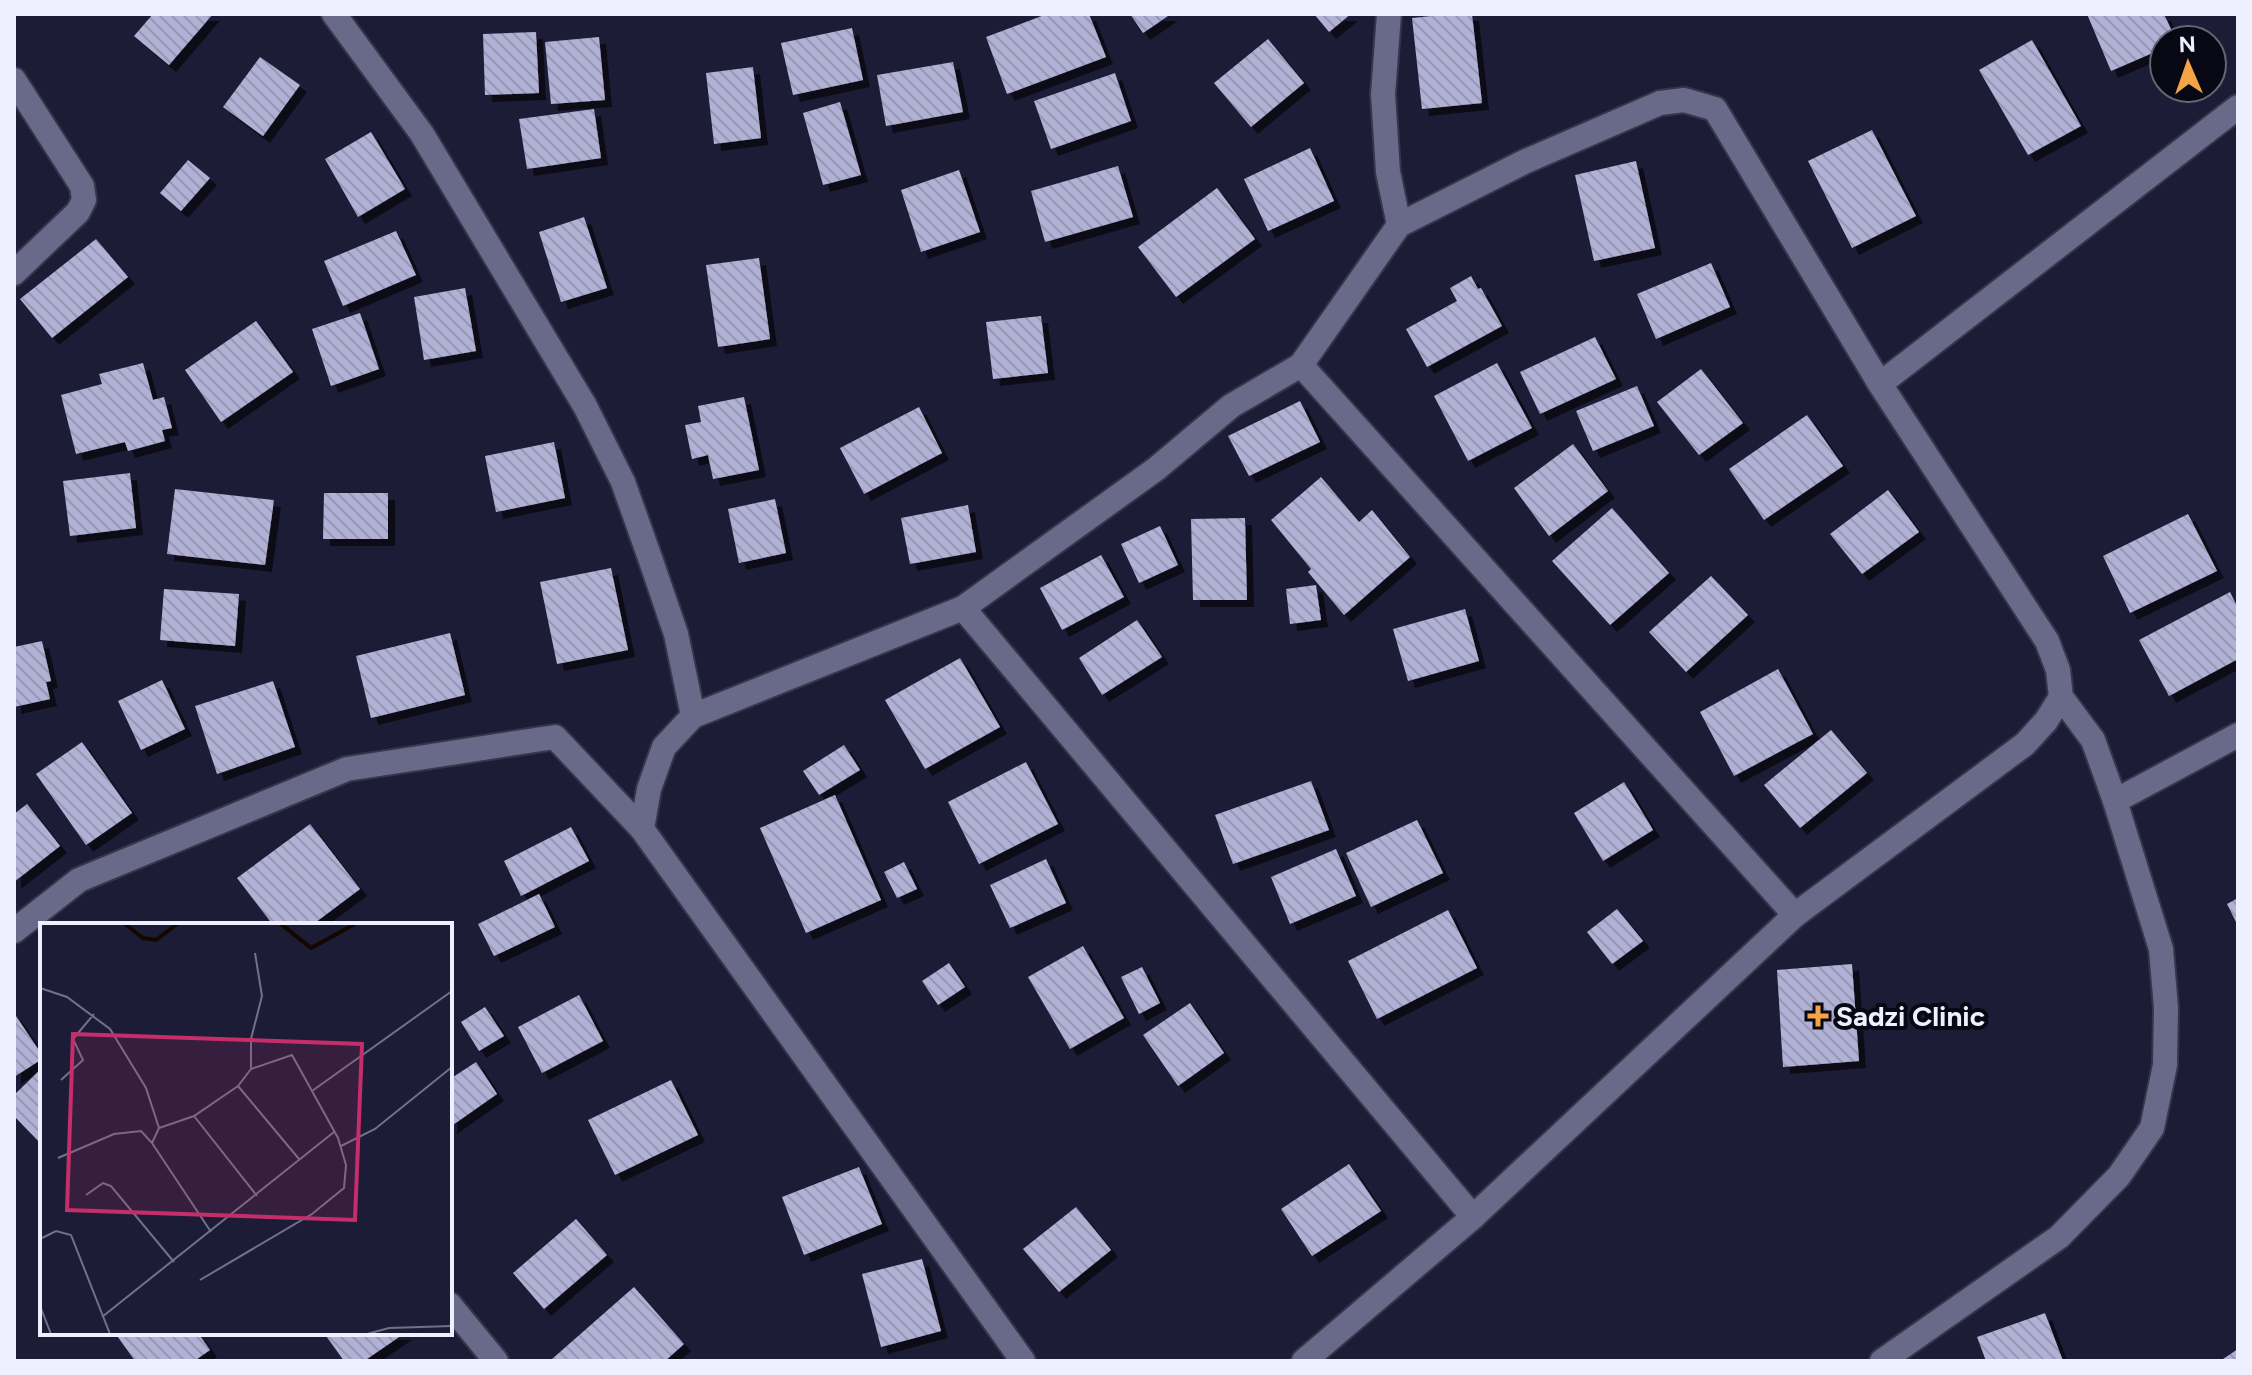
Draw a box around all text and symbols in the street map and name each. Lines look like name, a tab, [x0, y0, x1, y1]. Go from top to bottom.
north arrow	[2148, 24, 2228, 104]
text: N	[2178, 31, 2196, 58]
inset map	[40, 923, 452, 1335]
place label: Sadzi Clinic	[1836, 999, 1985, 1033]
marker: Sadzi Clinic	[1807, 1005, 1829, 1027]

